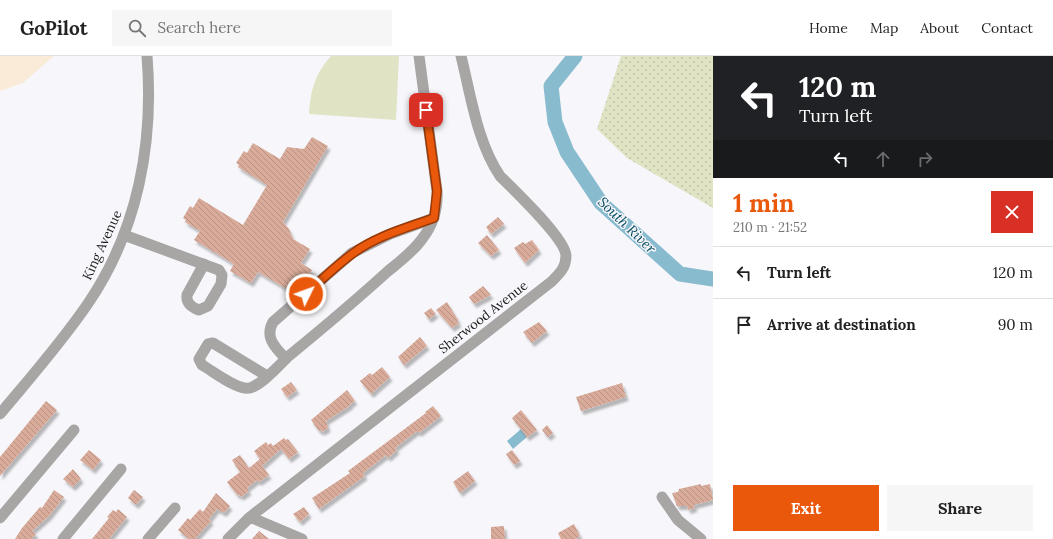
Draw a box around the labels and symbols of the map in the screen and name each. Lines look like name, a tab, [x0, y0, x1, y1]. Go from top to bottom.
pin	[409, 93, 443, 127]
water label: South River	[594, 193, 660, 258]
street label: King Avenue	[78, 207, 126, 283]
position arrow	[285, 273, 327, 315]
street label: Sherwood Avenue	[435, 277, 531, 357]

